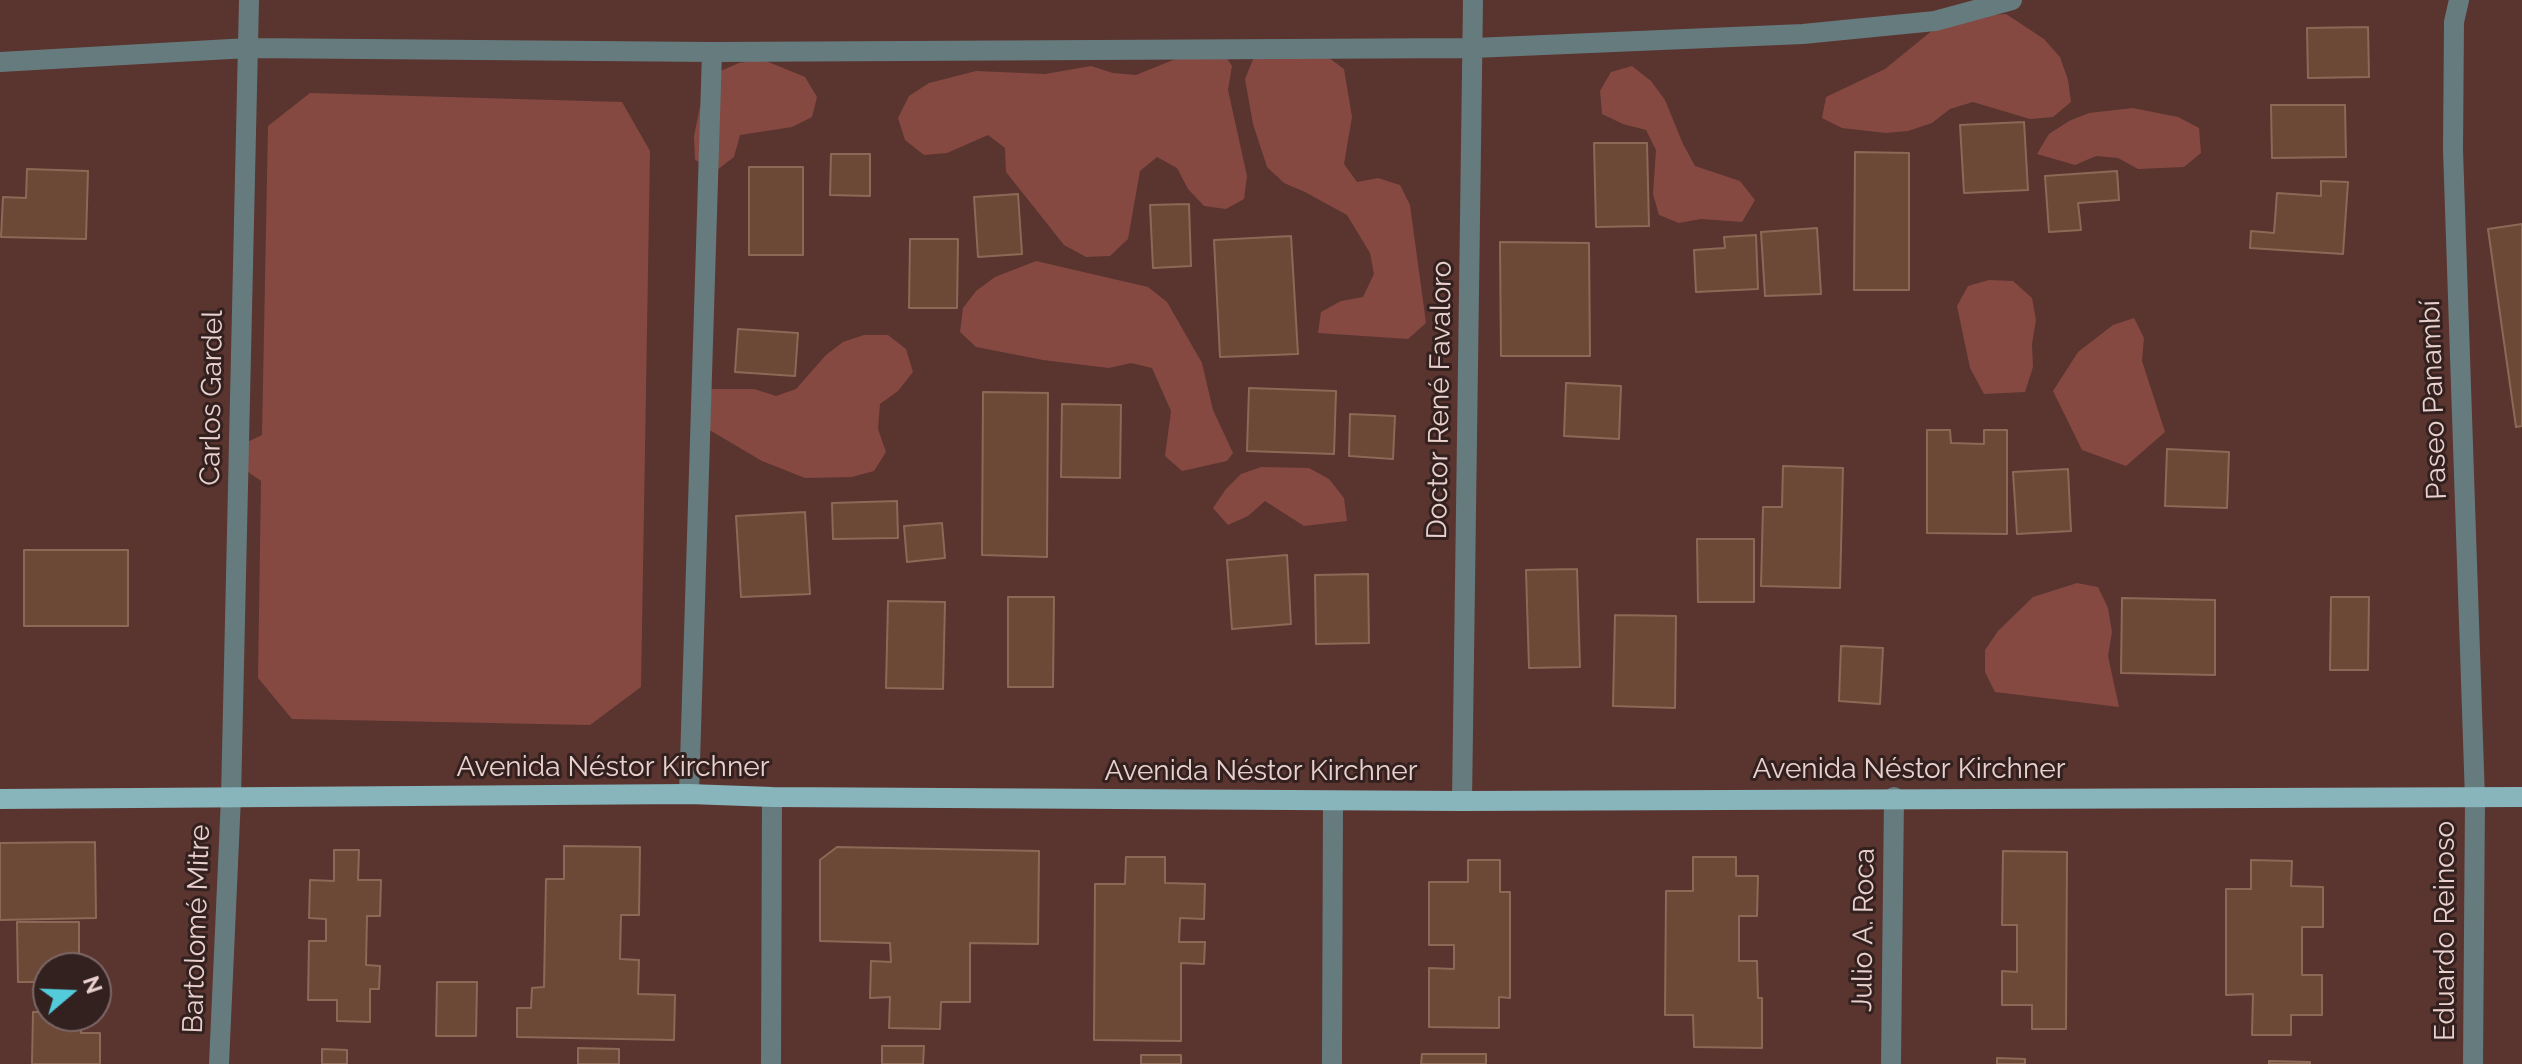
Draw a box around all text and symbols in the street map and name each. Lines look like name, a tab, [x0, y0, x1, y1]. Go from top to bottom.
street label: Doctor René Favaloro	[1421, 260, 1459, 540]
street label: Paseo Panambí	[2414, 300, 2454, 500]
street label: Carlos Gardel	[194, 310, 230, 486]
street label: Avenida Néstor Kirchner	[457, 751, 769, 785]
street label: Avenida Néstor Kirchner	[1753, 753, 2065, 787]
street label: Avenida Néstor Kirchner	[1105, 755, 1417, 789]
street label: Eduardo Reinoso	[2429, 821, 2463, 1041]
street label: Bartolomé Mitre	[177, 824, 217, 1034]
street label: Julio A. Roca	[1846, 848, 1882, 1012]
north arrow	[32, 952, 112, 1032]
text: N	[78, 973, 108, 997]

